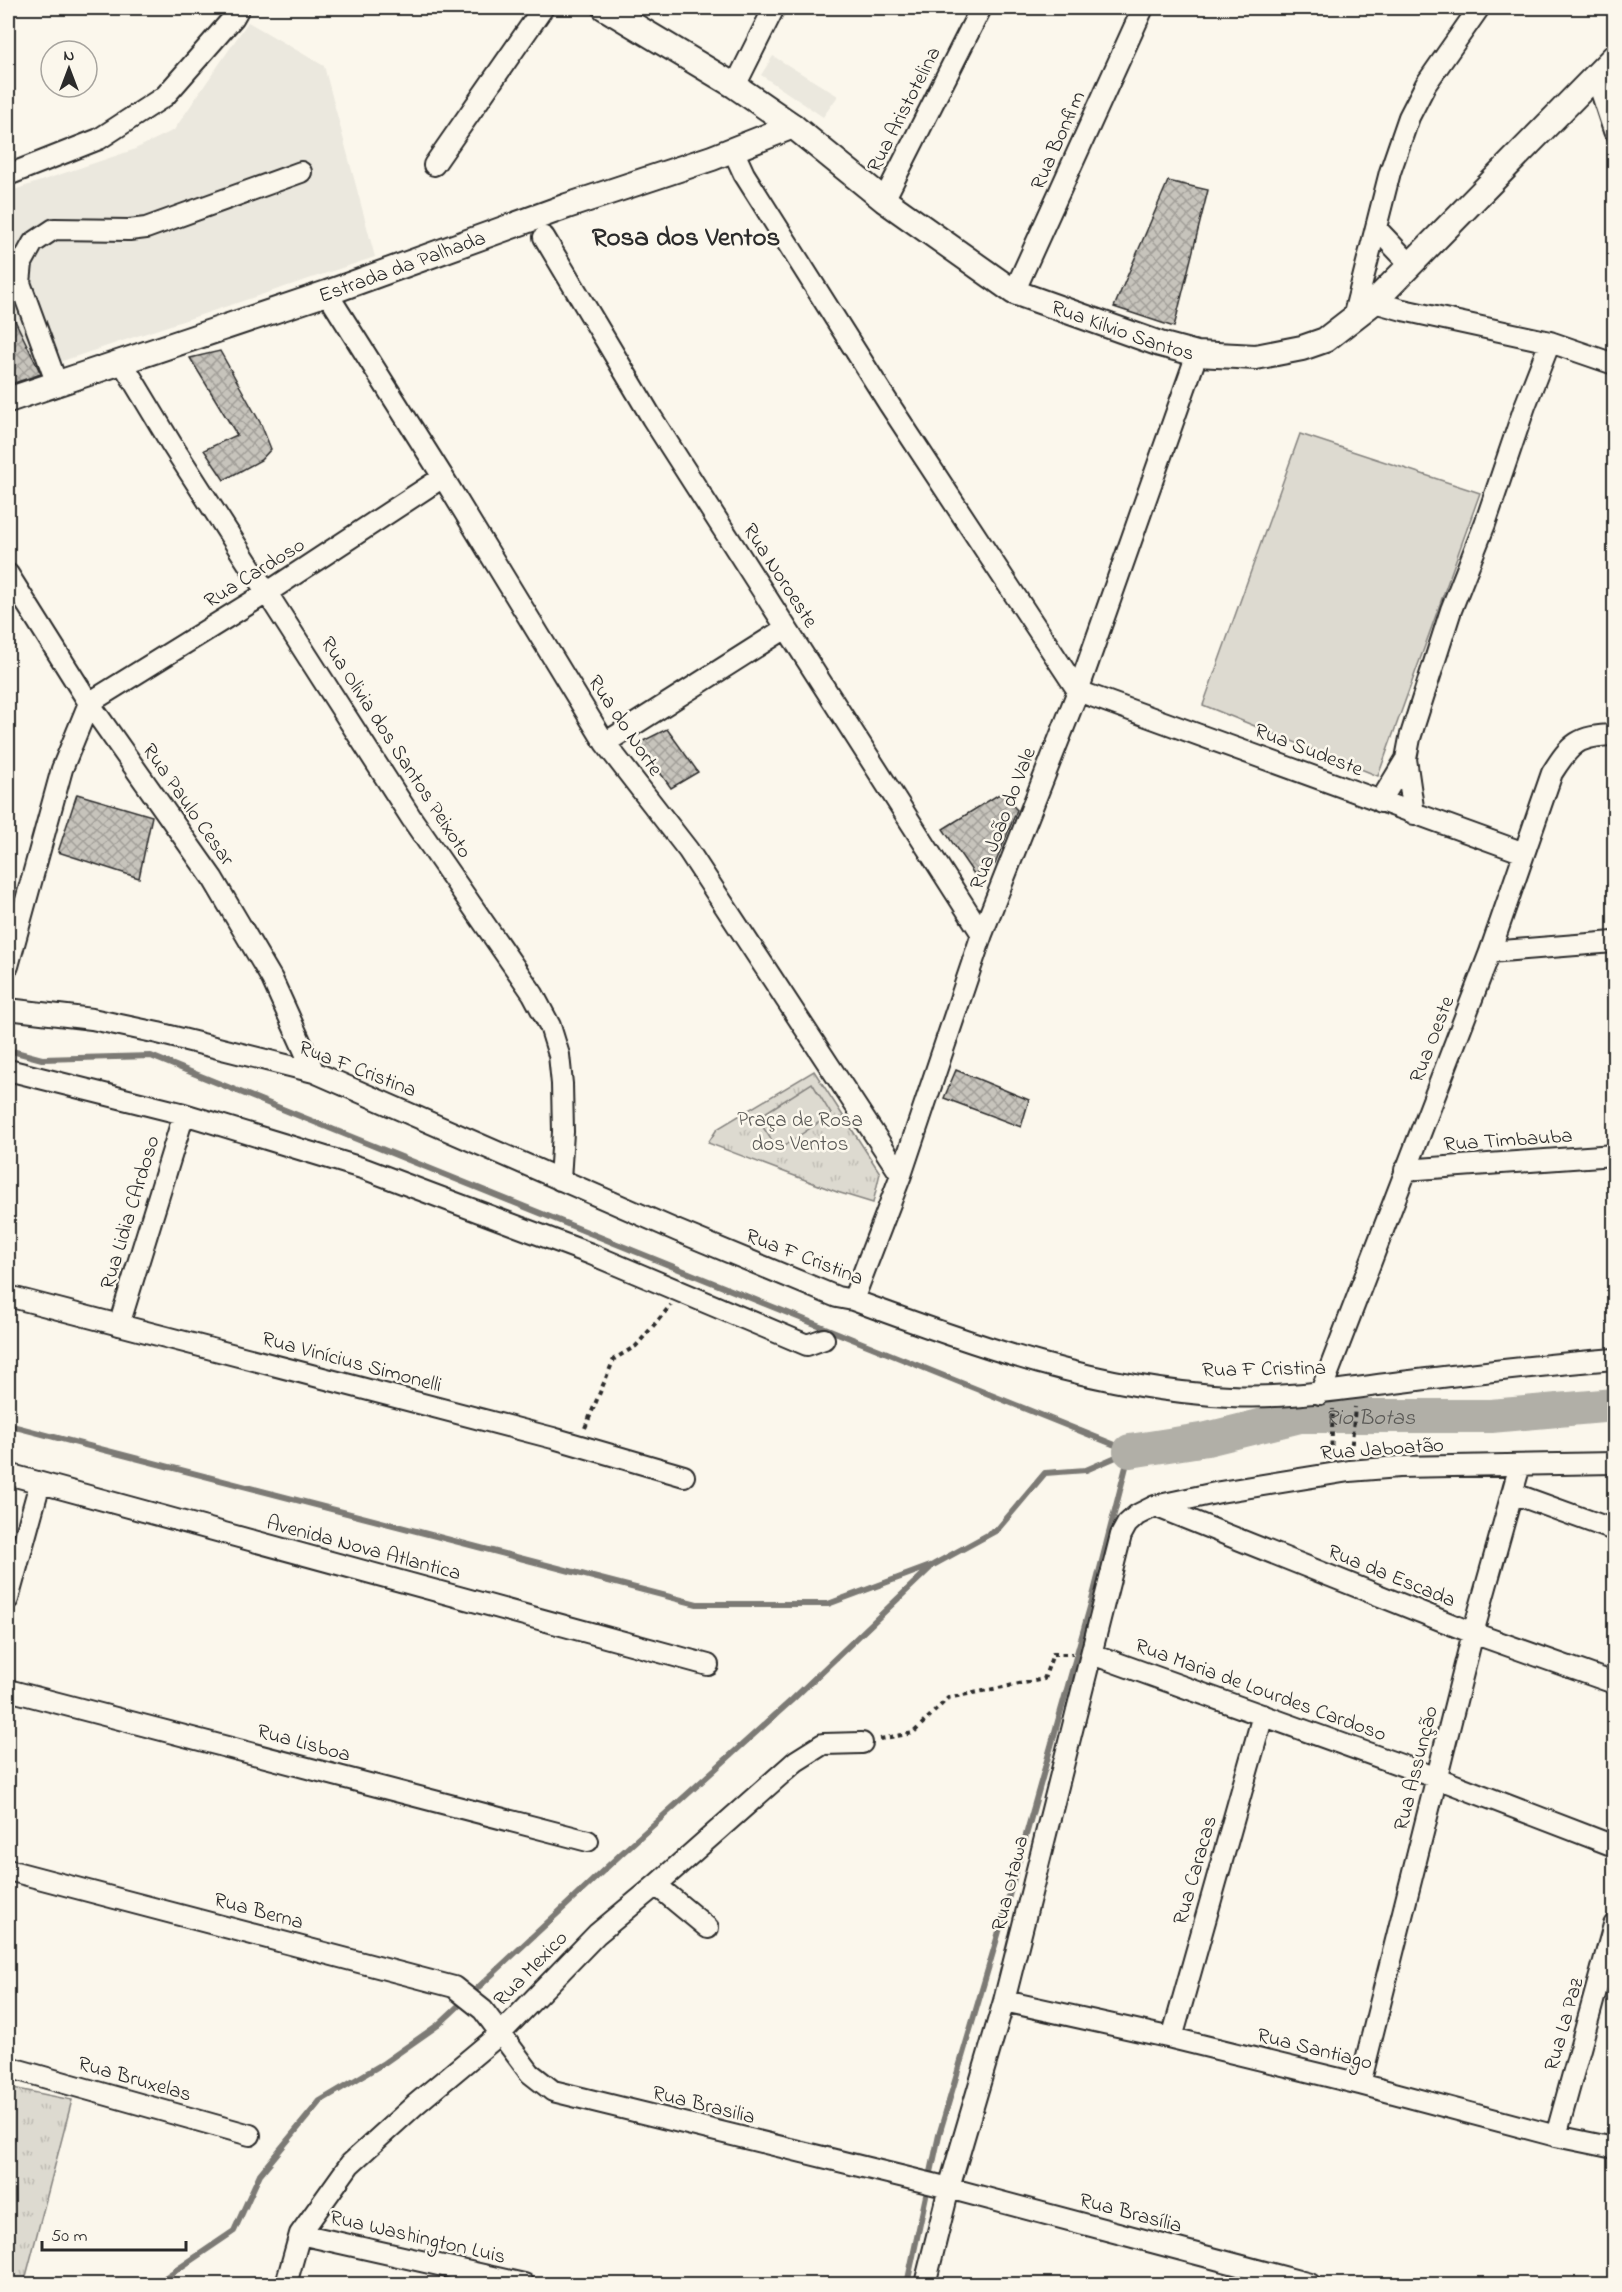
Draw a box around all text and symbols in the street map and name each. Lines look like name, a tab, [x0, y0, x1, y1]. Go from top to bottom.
north arrow	[39, 39, 99, 99]
street label: Rua Aristotelina	[860, 42, 949, 178]
text: N	[64, 44, 75, 68]
street label: Rua Bonfim	[1024, 87, 1094, 195]
district label: Rosa dos Ventos	[592, 219, 780, 258]
street label: Estrada da Palhada	[315, 224, 490, 312]
street label: Rua Kilvio Santos	[1047, 293, 1197, 370]
street label: Rua Noroeste	[734, 518, 825, 635]
street label: Rua Cardoso	[199, 531, 311, 617]
street label: Rua Olivia dos Santos Peixoto	[312, 631, 479, 865]
street label: Rua do Norte	[579, 670, 670, 783]
street label: Rua Sudeste	[1250, 716, 1367, 785]
street label: Rua Paulo Cesar	[134, 738, 241, 873]
street label: Rua João do Vale	[963, 743, 1045, 894]
street label: Rua Oeste	[1403, 992, 1463, 1087]
street label: Rua F Cristina	[294, 1034, 421, 1106]
park label: Praça de Rosa dos Ventos	[737, 1106, 863, 1160]
street label: Rua Timbauba	[1443, 1122, 1574, 1160]
street label: Rua Lidia CArdoso	[93, 1132, 169, 1293]
street label: Rua F Cristina	[741, 1222, 868, 1294]
street label: Rua Vinícius Simonelli	[258, 1324, 445, 1401]
street label: Rua F Cristina	[1202, 1354, 1326, 1386]
water label: Rio Botas	[1325, 1403, 1416, 1435]
street label: Rua Jaboatão	[1319, 1431, 1445, 1469]
street label: Avenida Nova Atlantica	[263, 1509, 464, 1589]
street label: Rua da Escada	[1323, 1538, 1460, 1616]
street label: Rua Maria de Lourdes Cardoso	[1130, 1631, 1390, 1750]
street label: Rua Assunção	[1387, 1703, 1447, 1834]
street label: Rua Lisboa	[253, 1717, 354, 1771]
street label: Rua Caracas	[1166, 1812, 1226, 1929]
street label: Rua Otawa	[985, 1833, 1037, 1934]
street label: Rua Berna	[210, 1886, 307, 1938]
street label: Rua Mexico	[487, 1924, 576, 2014]
street label: Rua La Paz	[1537, 1974, 1593, 2075]
street label: Rua Santiago	[1253, 2021, 1375, 2081]
street label: Rua Bruxelas	[74, 2049, 195, 2110]
street label: Rua Brasilia	[649, 2079, 758, 2133]
street label: Rua Brasília	[1076, 2186, 1185, 2242]
street label: Rua Washington Luis	[326, 2203, 509, 2275]
scale bar	[42, 2214, 186, 2252]
text: 50 m	[51, 2224, 88, 2250]

